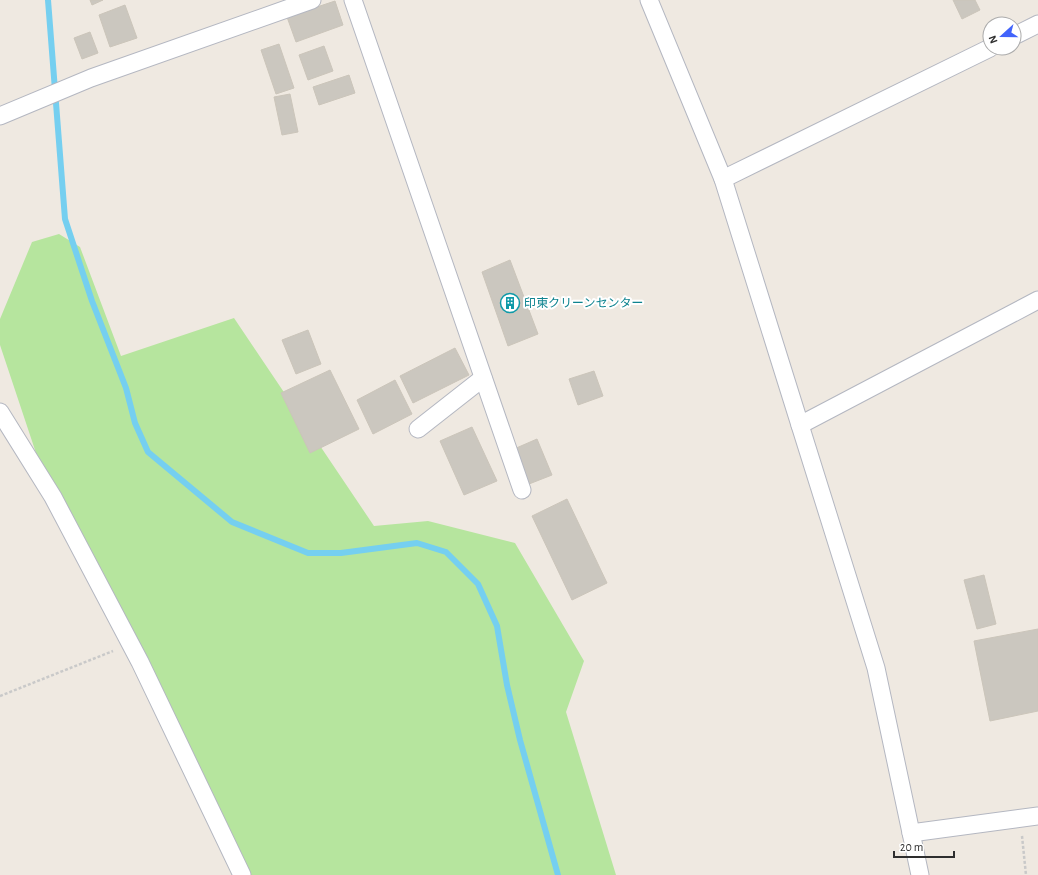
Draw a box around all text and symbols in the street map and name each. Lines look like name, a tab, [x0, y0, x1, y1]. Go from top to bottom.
north arrow	[982, 16, 1022, 56]
text: N	[987, 34, 1000, 45]
building icon: 印東クリーンセンター	[499, 292, 521, 314]
place label: 印東クリーンセンター	[524, 297, 643, 309]
scale bar	[894, 833, 954, 859]
text: 20 m	[900, 841, 923, 853]

